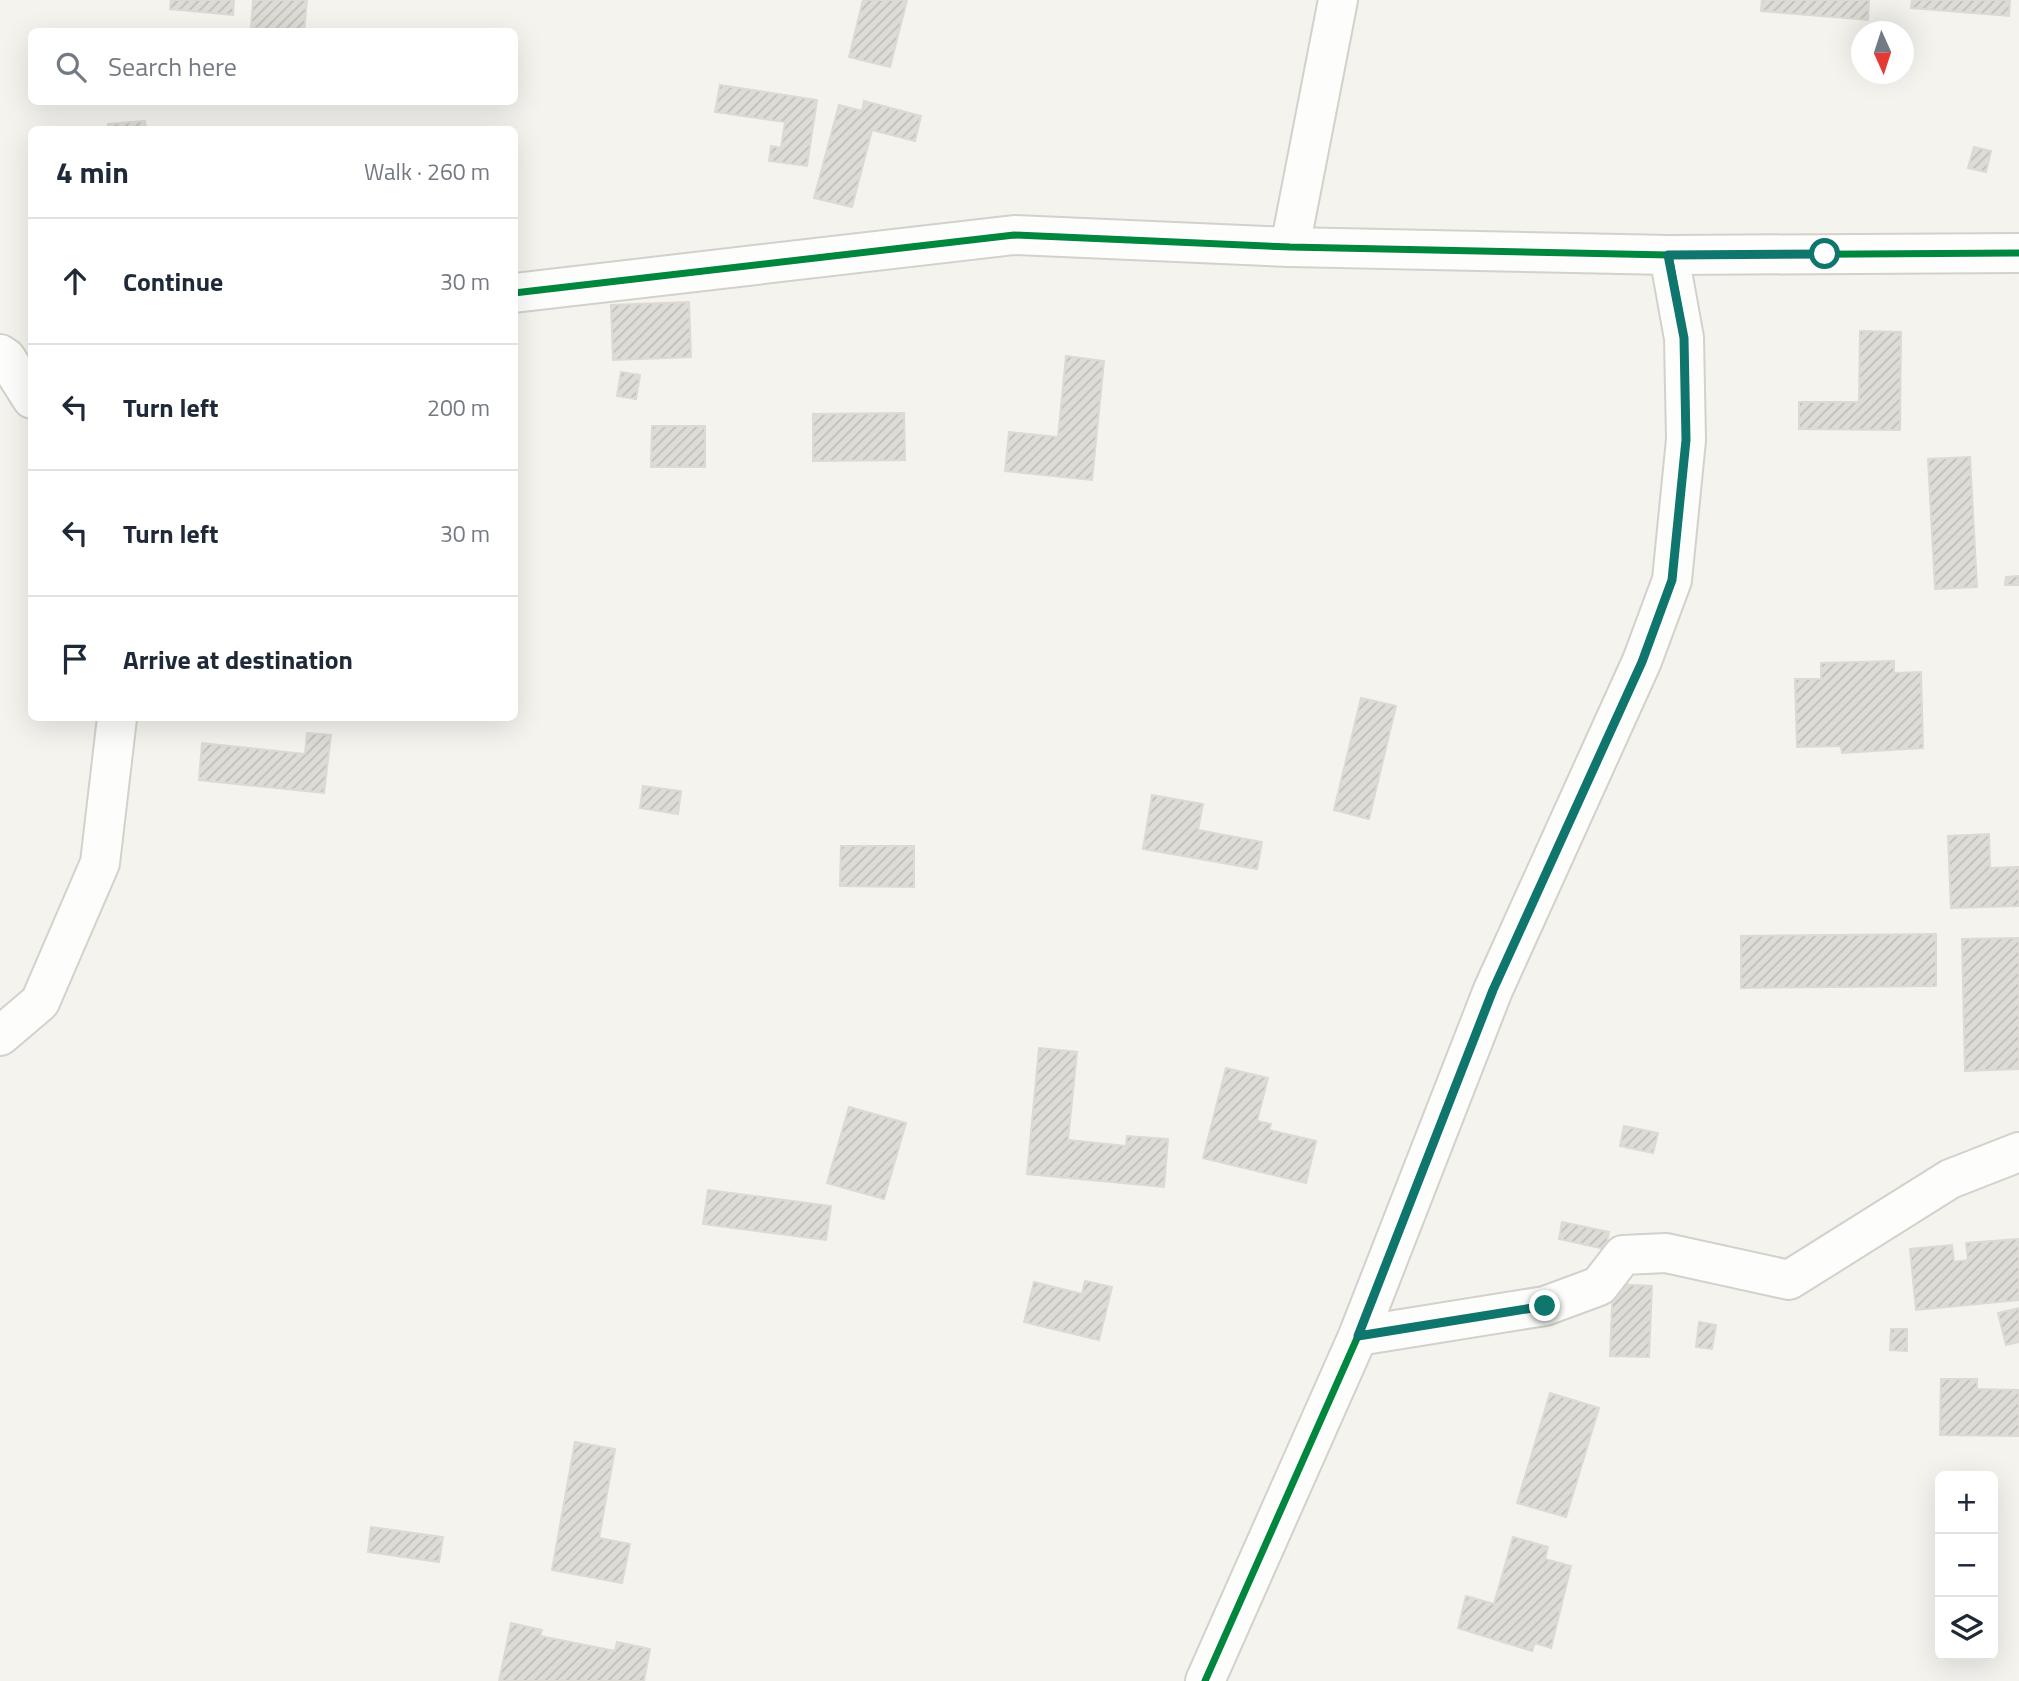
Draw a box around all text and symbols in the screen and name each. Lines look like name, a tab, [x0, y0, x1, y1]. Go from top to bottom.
north arrow	[1851, 21, 1914, 84]
search box	[28, 28, 518, 105]
text: Search here	[108, 47, 237, 86]
icon: search	[52, 48, 90, 86]
text: 4 min	[56, 149, 129, 195]
text: Walk · 260 m	[364, 154, 490, 189]
route start	[1809, 238, 1840, 269]
icon: ahead	[56, 262, 94, 300]
text: Continue	[123, 262, 223, 301]
text: 30 m	[440, 264, 490, 299]
icon: left	[56, 388, 94, 426]
text: Turn left	[123, 388, 218, 427]
text: 200 m	[427, 390, 490, 425]
icon: left	[56, 514, 94, 552]
text: Turn left	[123, 514, 218, 553]
text: 30 m	[440, 516, 490, 551]
icon: arrive	[56, 640, 94, 678]
text: Arrive at destination	[123, 640, 353, 679]
route end	[1529, 1290, 1560, 1321]
map controls	[1935, 1471, 1998, 1660]
button: +	[1935, 1471, 1998, 1534]
button: −	[1935, 1534, 1998, 1597]
button: layers	[1935, 1597, 1998, 1660]

